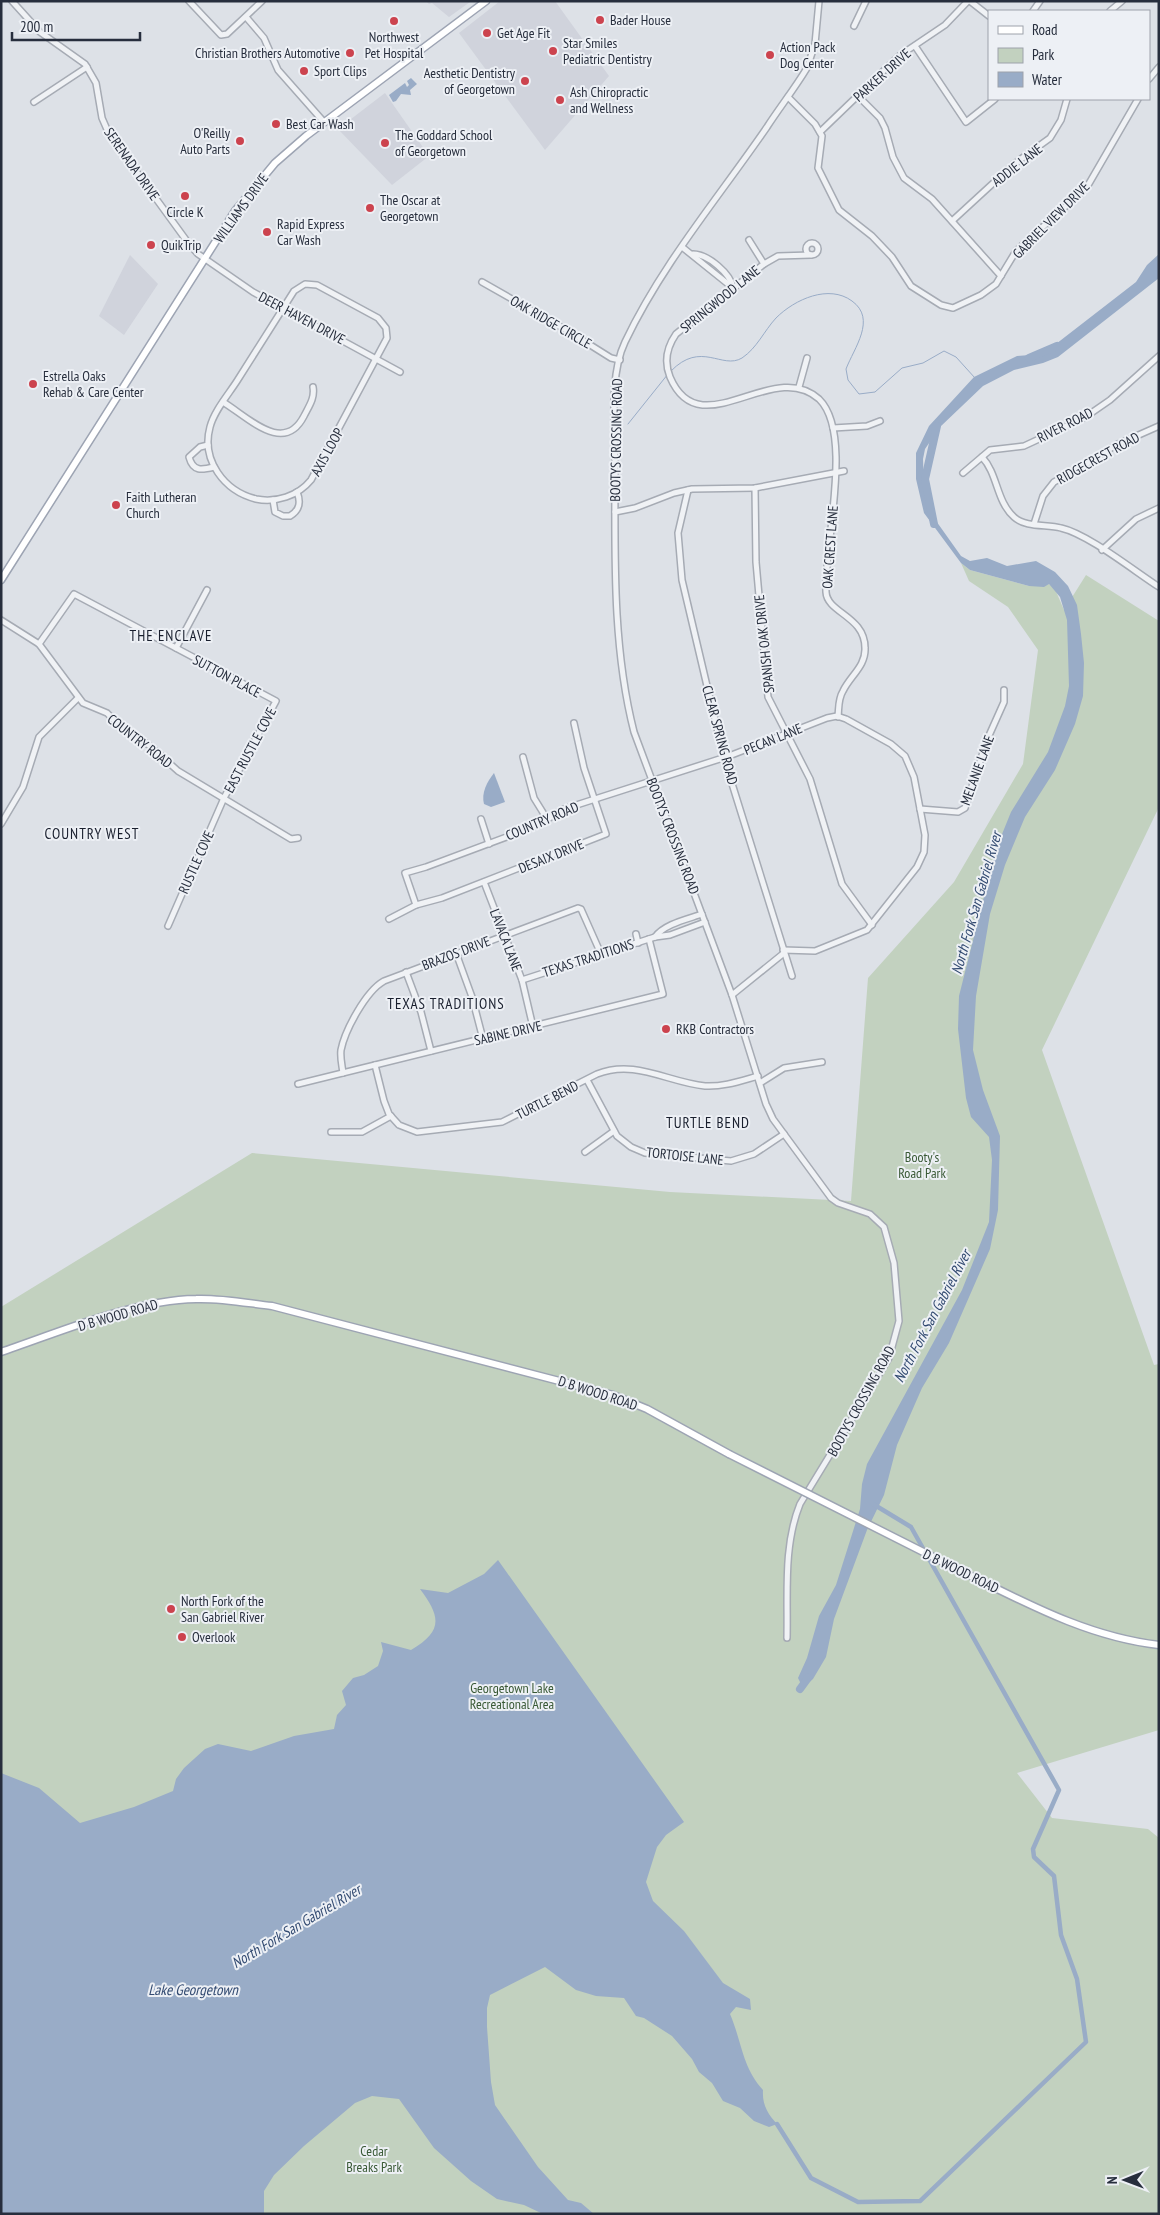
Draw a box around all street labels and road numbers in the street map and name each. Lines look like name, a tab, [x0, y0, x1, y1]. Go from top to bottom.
street label: PARKER DRIVE	[849, 44, 915, 106]
street label: SERENADA DRIVE	[100, 124, 164, 204]
street label: ADDIE LANE	[988, 140, 1046, 190]
street label: WILLIAMS DRIVE	[210, 170, 272, 246]
street label: GABRIEL VIEW DRIVE	[1009, 178, 1093, 262]
street label: SPRINGWOOD LANE	[676, 261, 764, 337]
street label: DEER HAVEN DRIVE	[256, 288, 348, 348]
street label: OAK RIDGE CIRCLE	[507, 291, 595, 353]
street label: BOOTYS CROSSING ROAD	[606, 378, 626, 502]
street label: RIVER ROAD	[1034, 403, 1096, 447]
street label: AXIS LOOP	[306, 425, 348, 479]
street label: RIDGECREST ROAD	[1053, 428, 1143, 488]
street label: OAK CREST LANE	[818, 505, 842, 589]
street label: SPANISH OAK DRIVE	[750, 594, 778, 694]
street label: SUTTON PLACE	[190, 651, 264, 701]
street label: CLEAR SPRING ROAD	[698, 683, 742, 787]
street label: EAST RUSTLE COVE	[220, 704, 280, 796]
street label: COUNTRY ROAD	[104, 710, 176, 772]
street label: PECAN LANE	[741, 719, 805, 759]
street label: MELANIE LANE	[956, 732, 998, 808]
street label: BOOTYS CROSSING ROAD	[642, 775, 704, 897]
street label: COUNTRY ROAD	[503, 798, 581, 844]
street label: RUSTLE COVE	[174, 828, 218, 896]
street label: DESAIX DRIVE	[516, 835, 586, 877]
street label: LAVACA LANE	[486, 906, 526, 974]
street label: BRAZOS DRIVE	[419, 932, 493, 974]
street label: TEXAS TRADITIONS	[540, 935, 636, 981]
street label: SABINE DRIVE	[472, 1016, 544, 1050]
street label: TURTLE BEND	[513, 1077, 581, 1123]
street label: TORTOISE LANE	[646, 1143, 724, 1169]
street label: D B WOOD ROAD	[76, 1295, 160, 1335]
street label: BOOTYS CROSSING ROAD	[823, 1343, 899, 1459]
street label: D B WOOD ROAD	[556, 1372, 640, 1414]
street label: D B WOOD ROAD	[920, 1545, 1002, 1597]

